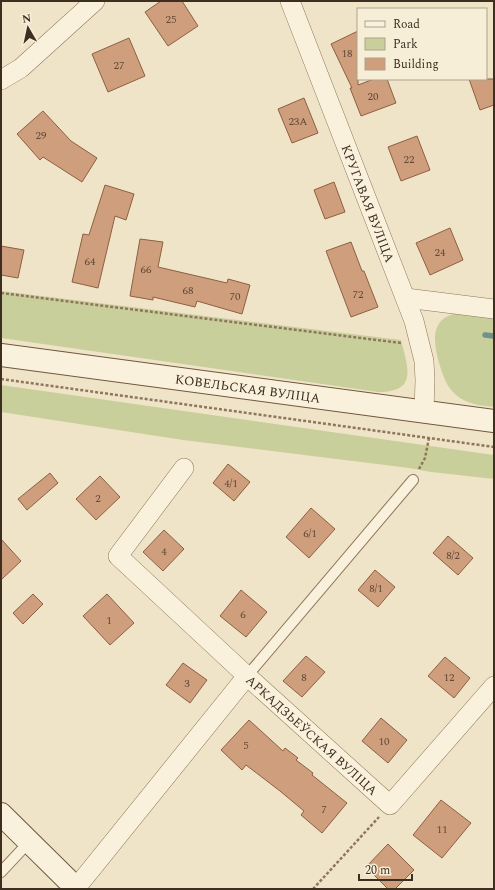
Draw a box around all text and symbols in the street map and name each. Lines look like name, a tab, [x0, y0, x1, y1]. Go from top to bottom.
north arrow	[8, 8, 48, 48]
legend	[357, 8, 487, 80]
text: N	[21, 10, 32, 28]
house number: 25	[166, 11, 177, 28]
text: Road	[393, 15, 420, 34]
text: Park	[393, 35, 418, 54]
house number: 18	[342, 45, 353, 62]
text: Building	[393, 55, 439, 74]
house number: 27	[114, 57, 125, 74]
house number: 20	[368, 88, 379, 105]
house number: 23А	[288, 113, 308, 130]
house number: 29	[36, 127, 47, 144]
street label: КРУГАВАЯ ВУЛІЦА	[336, 142, 399, 266]
house number: 22	[404, 151, 415, 168]
house number: 24	[435, 244, 446, 261]
house number: 64	[85, 253, 96, 270]
house number: 66	[141, 261, 152, 278]
house number: 68	[183, 282, 194, 299]
house number: 72	[353, 286, 364, 303]
house number: 70	[230, 288, 241, 305]
street label: КОВЕЛЬСКАЯ ВУЛІЦА	[174, 369, 322, 409]
house number: 4/1	[224, 475, 238, 492]
house number: 2	[95, 490, 101, 507]
house number: 6/1	[303, 525, 317, 542]
house number: 4	[161, 543, 167, 560]
house number: 8/2	[446, 547, 460, 564]
house number: 8/1	[369, 580, 383, 597]
house number: 6	[240, 606, 246, 623]
house number: 1	[106, 612, 112, 629]
house number: 8	[301, 669, 307, 686]
house number: 12	[444, 669, 455, 686]
street label: АРКАДЗЬЕЎСКАЯ ВУЛІЦА	[241, 670, 382, 801]
house number: 3	[184, 675, 190, 692]
house number: 10	[379, 733, 390, 750]
house number: 5	[243, 737, 249, 754]
house number: 7	[321, 801, 327, 818]
house number: 11	[437, 821, 448, 838]
scale bar	[359, 856, 412, 882]
text: 20 m	[365, 861, 390, 880]

